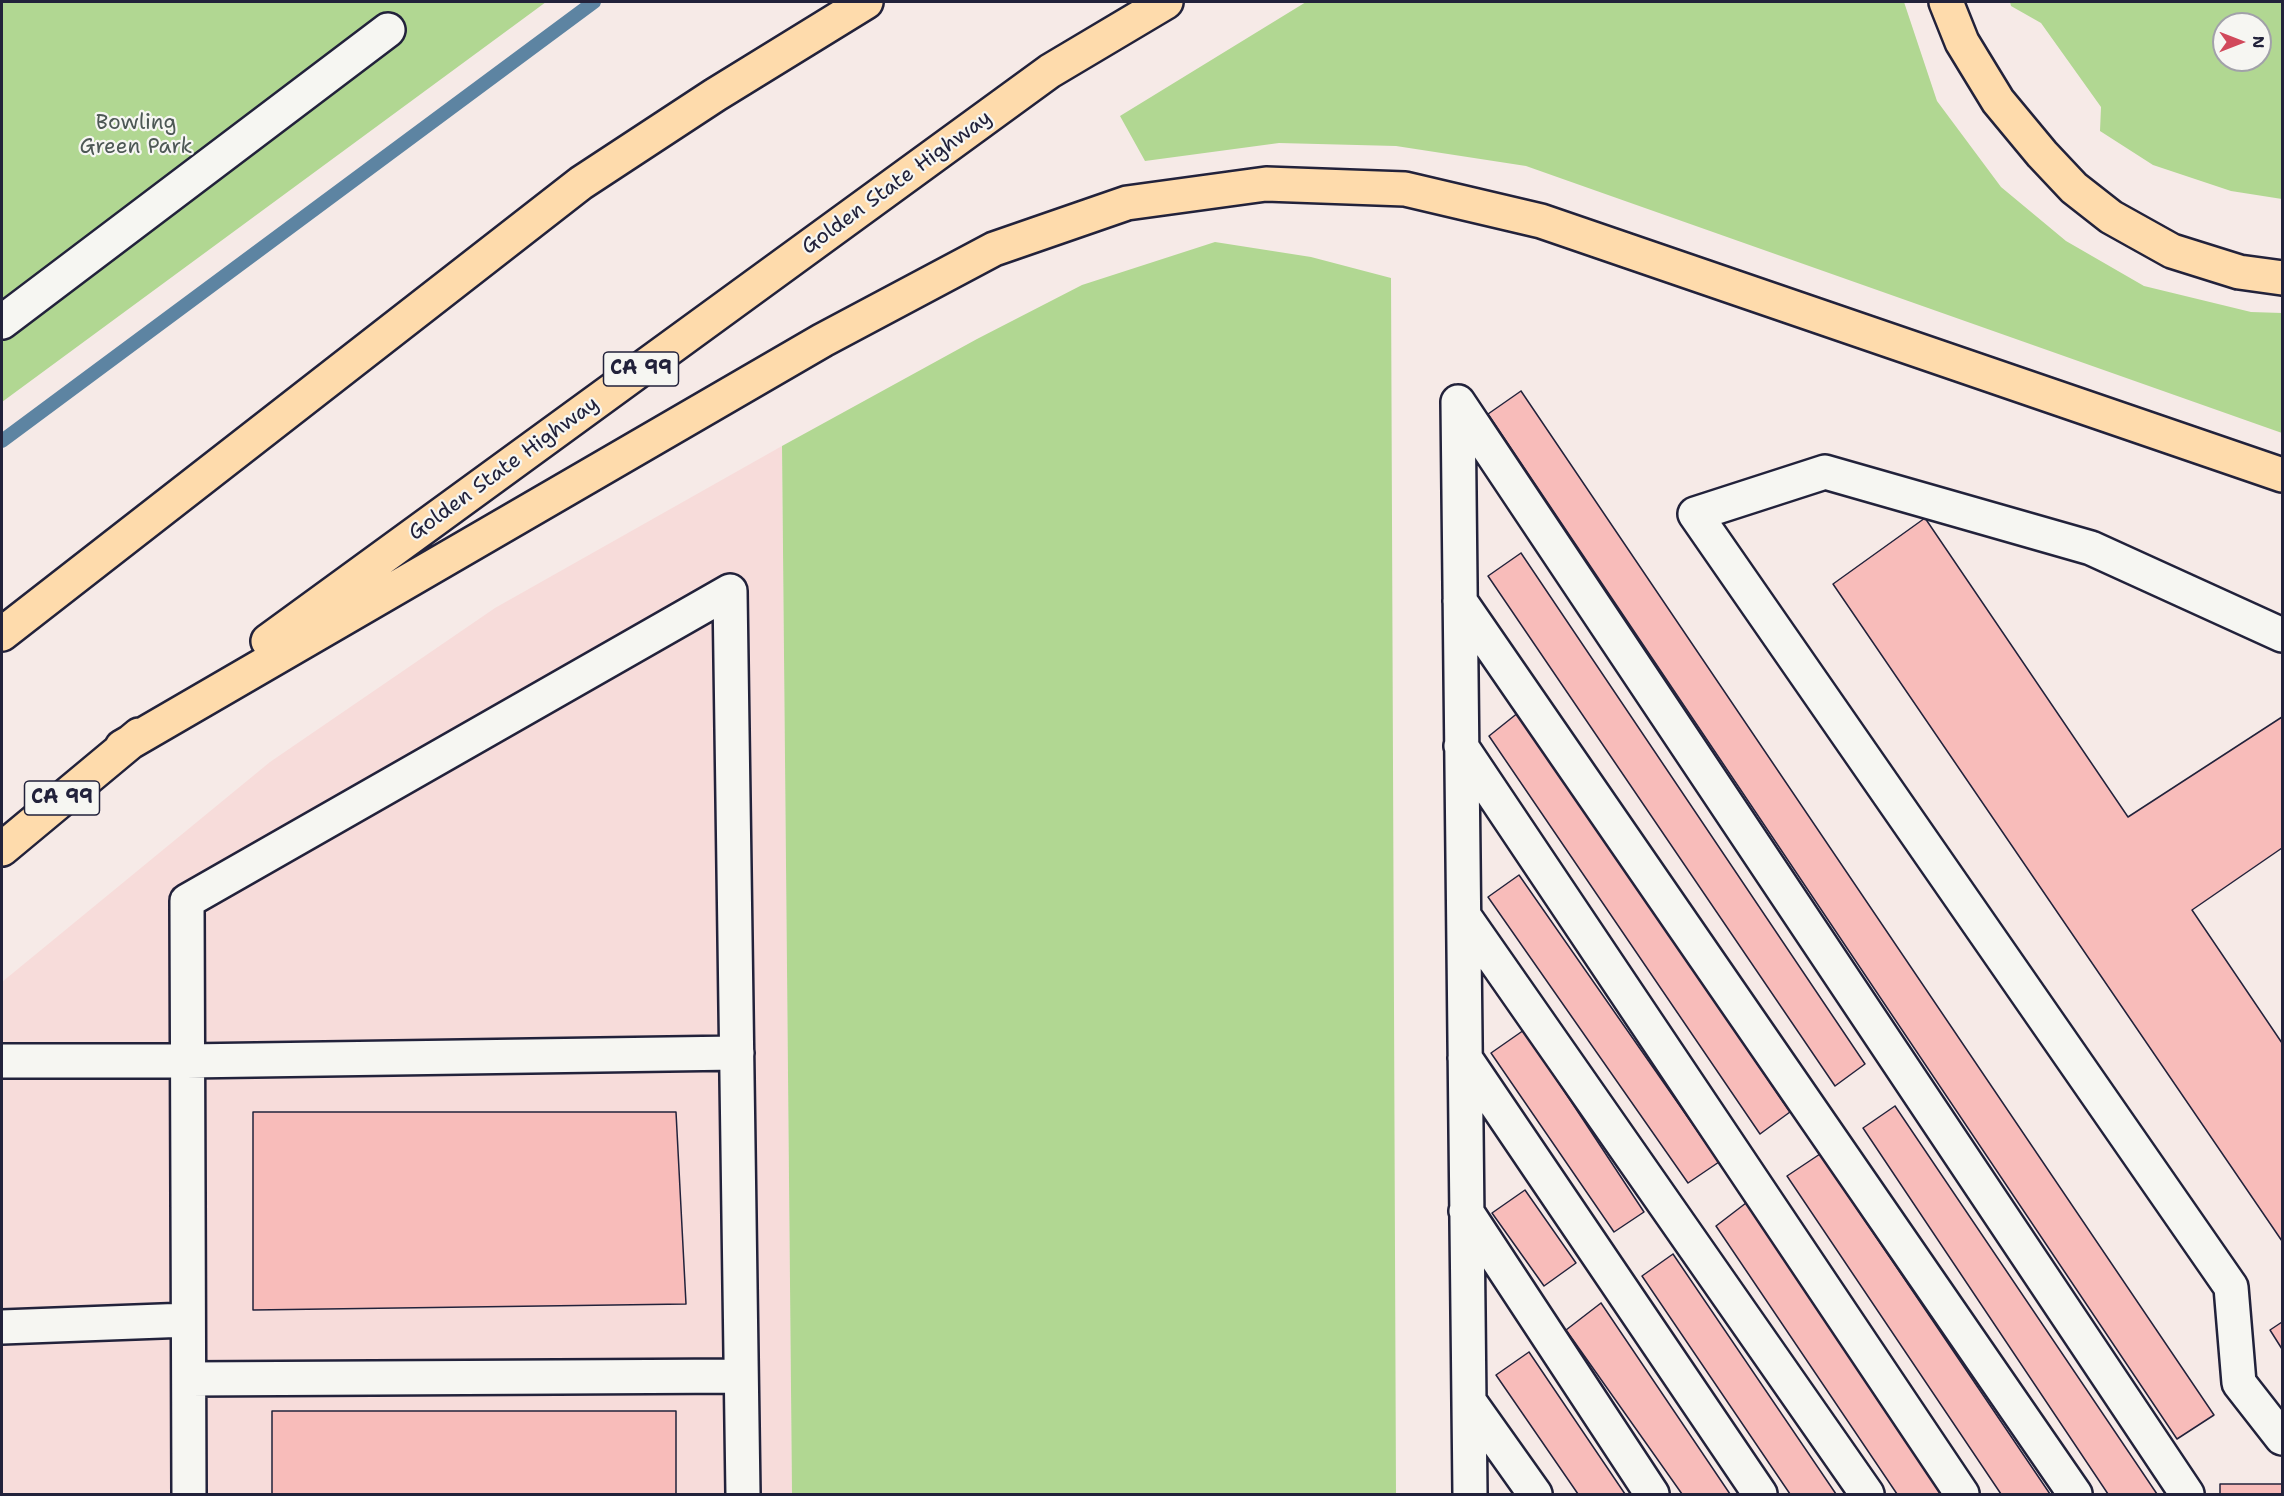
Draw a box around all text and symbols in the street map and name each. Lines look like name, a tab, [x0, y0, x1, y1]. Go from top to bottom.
north arrow	[2212, 12, 2272, 72]
text: N	[2248, 36, 2269, 48]
street label: Golden State Highway	[797, 106, 997, 260]
park label: Bowling Green Park	[79, 111, 193, 161]
road number: CA 99	[604, 352, 678, 386]
street label: Golden State Highway	[404, 392, 604, 546]
road number: CA 99	[25, 781, 100, 815]

